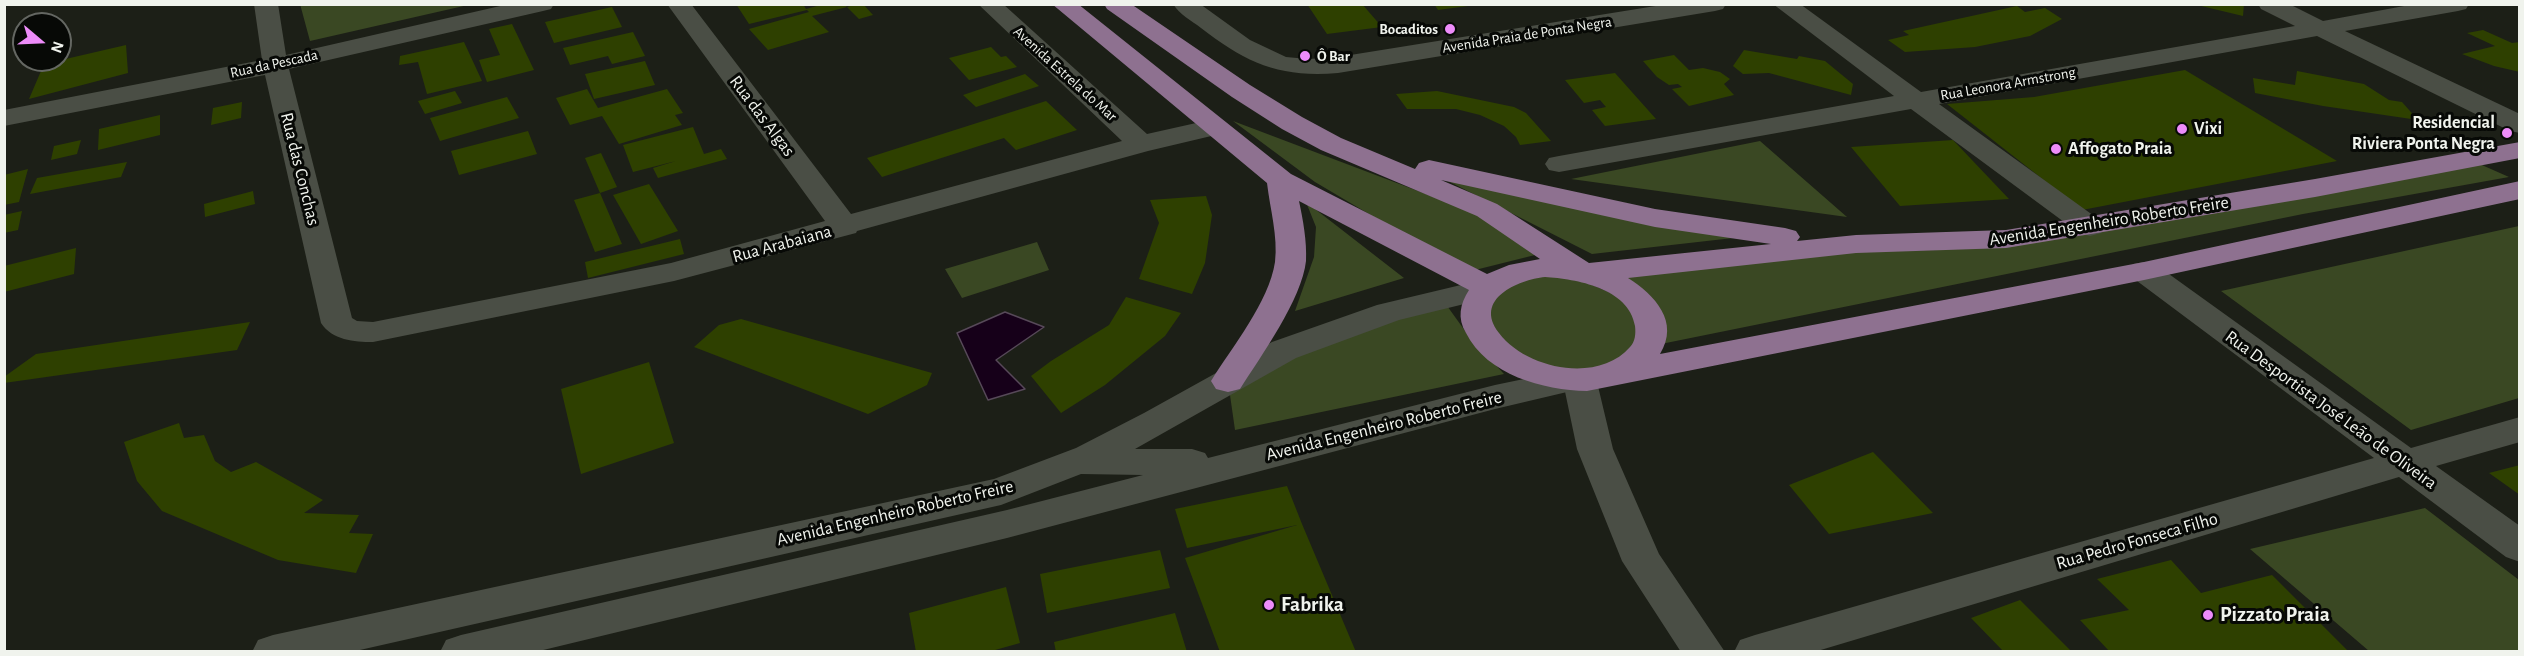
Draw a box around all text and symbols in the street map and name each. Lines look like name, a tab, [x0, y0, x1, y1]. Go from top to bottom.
north arrow	[12, 12, 72, 72]
street label: Avenida Praia de Ponta Negra	[1441, 13, 1613, 57]
place label: Bocaditos	[1379, 20, 1438, 38]
marker: Bocaditos	[1443, 22, 1457, 36]
street label: Avenida Estrela do Mar	[1009, 23, 1121, 125]
text: N	[48, 39, 67, 55]
street label: Rua da Pescada	[229, 46, 319, 82]
place label: Ô Bar	[1317, 47, 1350, 65]
marker: Ô Bar	[1298, 49, 1312, 63]
street label: Rua Leonora Armstrong	[1939, 63, 2077, 105]
street label: Rua das Algas	[725, 71, 799, 161]
street label: Rua das Conchas	[276, 110, 324, 228]
place label: Residencial Riviera Ponta Negra	[2352, 112, 2495, 154]
place label: Vixi	[2194, 118, 2222, 140]
marker: Vixi	[2175, 122, 2189, 136]
marker: Residencial Riviera Ponta Negra	[2500, 126, 2514, 140]
place label: Affogato Praia	[2068, 138, 2172, 160]
marker: Affogato Praia	[2049, 142, 2063, 156]
street label: Avenida Engenheiro Roberto Freire	[1988, 191, 2230, 251]
street label: Rua Arabaiana	[730, 220, 834, 268]
street label: Rua Desportista José Leão de Oliveira	[2221, 326, 2441, 494]
street label: Avenida Engenheiro Roberto Freire	[1264, 386, 1504, 466]
street label: Avenida Engenheiro Roberto Freire	[775, 475, 1015, 551]
street label: Rua Pedro Fonseca Filho	[2054, 508, 2220, 574]
place label: Fabrika	[1281, 592, 1344, 618]
marker: Fabrika	[1262, 598, 1276, 612]
place label: Pizzato Praia	[2220, 602, 2330, 628]
marker: Pizzato Praia	[2201, 608, 2215, 622]

